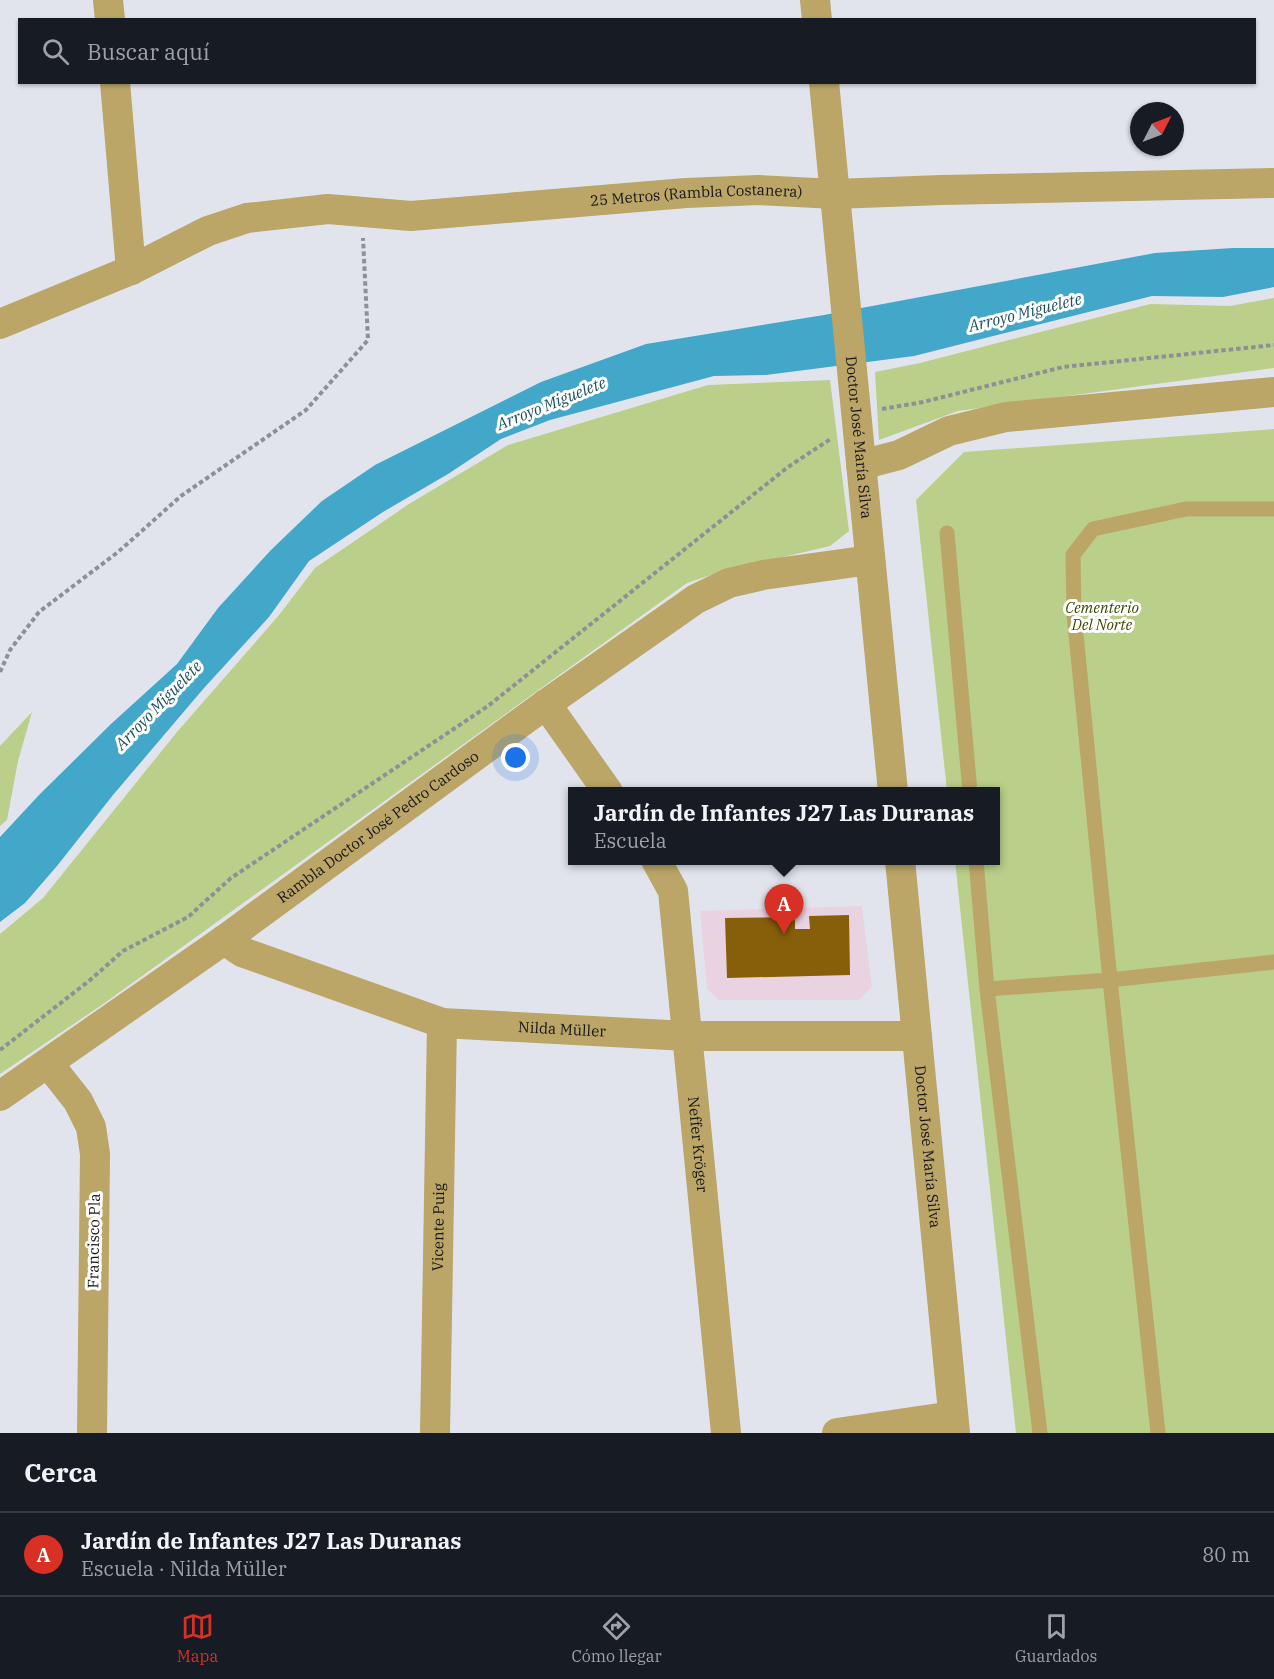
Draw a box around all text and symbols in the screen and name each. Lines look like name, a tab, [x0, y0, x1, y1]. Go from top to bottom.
search box	[18, 18, 1256, 84]
icon: search	[39, 35, 72, 68]
text: Buscar aquí	[87, 37, 210, 66]
north arrow	[1130, 102, 1184, 156]
street label: 25 Metros (Rambla Costanera)	[589, 180, 803, 210]
water label: Arroyo Miguelete	[965, 288, 1084, 336]
street label: Doctor José María Silva	[842, 355, 876, 520]
water label: Arroyo Miguelete	[493, 372, 608, 434]
park label: Cementerio Del Norte	[1065, 598, 1139, 634]
water label: Arroyo Miguelete	[110, 656, 205, 754]
your location	[501, 743, 530, 772]
street label: Rambla Doctor José Pedro Cardoso	[273, 746, 482, 907]
popup	[568, 787, 1000, 865]
text: Jardín de Infantes J27 Las Duranas	[594, 798, 974, 827]
text: Escuela	[594, 827, 667, 854]
pin: A	[764, 884, 804, 934]
street label: Nilda Müller	[518, 1017, 607, 1041]
street label: Doctor José María Silva	[911, 1064, 945, 1229]
street label: Neffer Kröger	[684, 1095, 712, 1194]
street label: Vicente Puig	[428, 1183, 448, 1271]
street label: Francisco Pla	[83, 1193, 104, 1289]
text: Cerca	[24, 1455, 97, 1489]
text: Jardín de Infantes J27 Las Duranas	[81, 1526, 461, 1555]
text: A	[37, 1541, 50, 1568]
text: 80 m	[1202, 1541, 1250, 1568]
text: Escuela · Nilda Müller	[81, 1555, 287, 1582]
tab: Mapa	[177, 1610, 218, 1666]
tab: Cómo llegar	[572, 1610, 662, 1666]
tab: Guardados	[1015, 1610, 1097, 1666]

